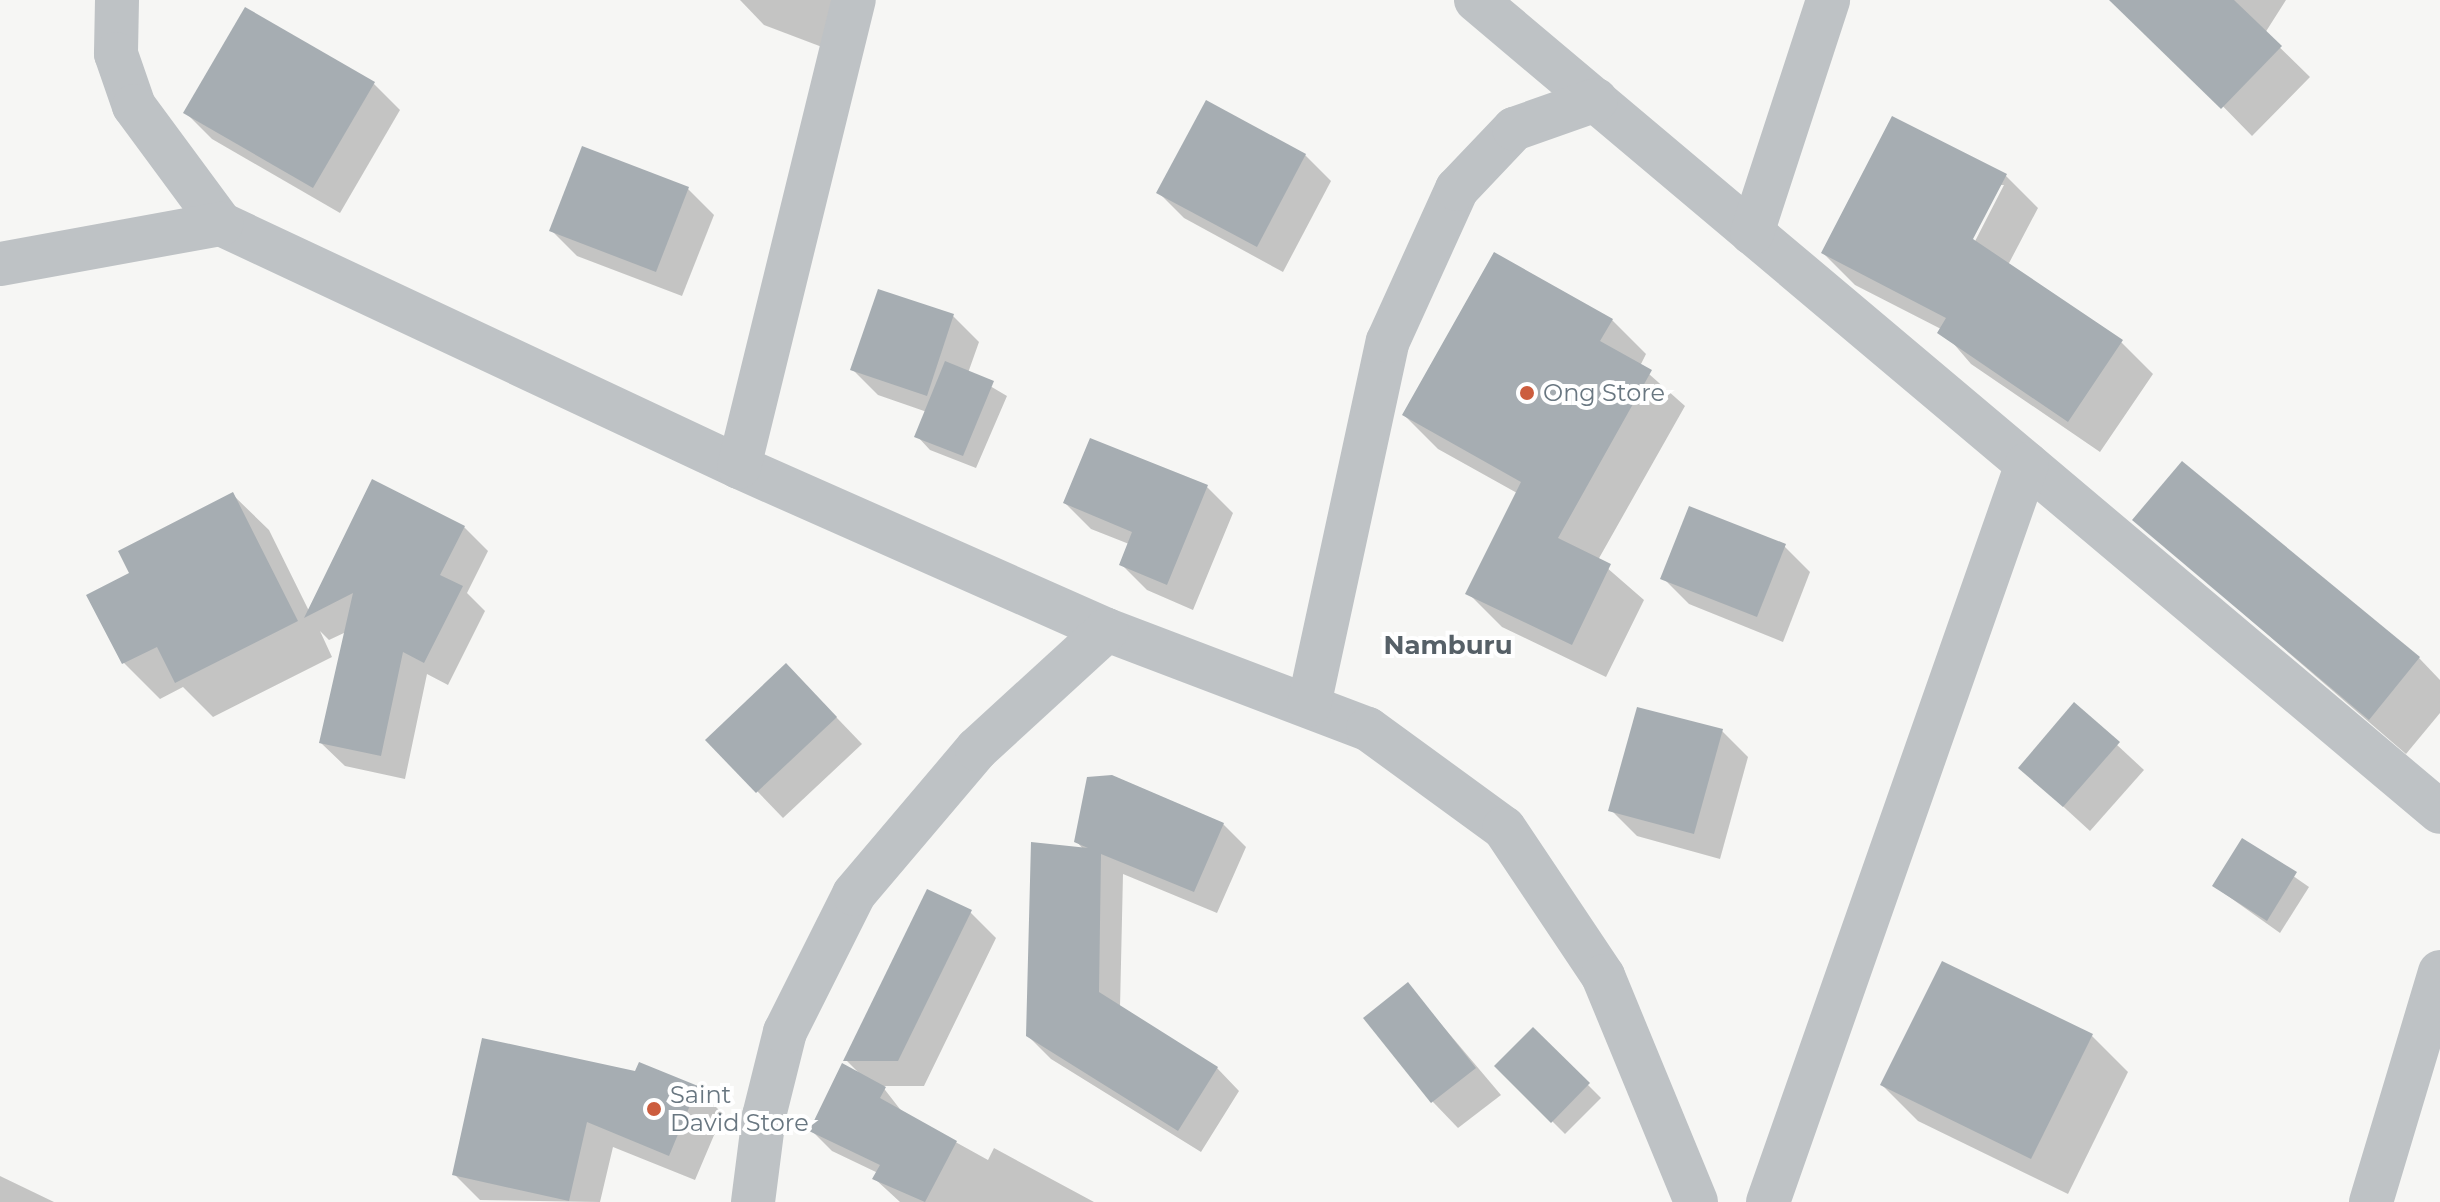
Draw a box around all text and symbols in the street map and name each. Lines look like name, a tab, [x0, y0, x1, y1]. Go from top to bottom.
place label: Ong Store	[1543, 379, 1665, 407]
marker: Ong Store	[1518, 384, 1536, 402]
district label: Namburu	[1383, 630, 1513, 662]
place label: Saint David Store	[670, 1081, 809, 1137]
marker: Saint David Store	[645, 1100, 663, 1118]

